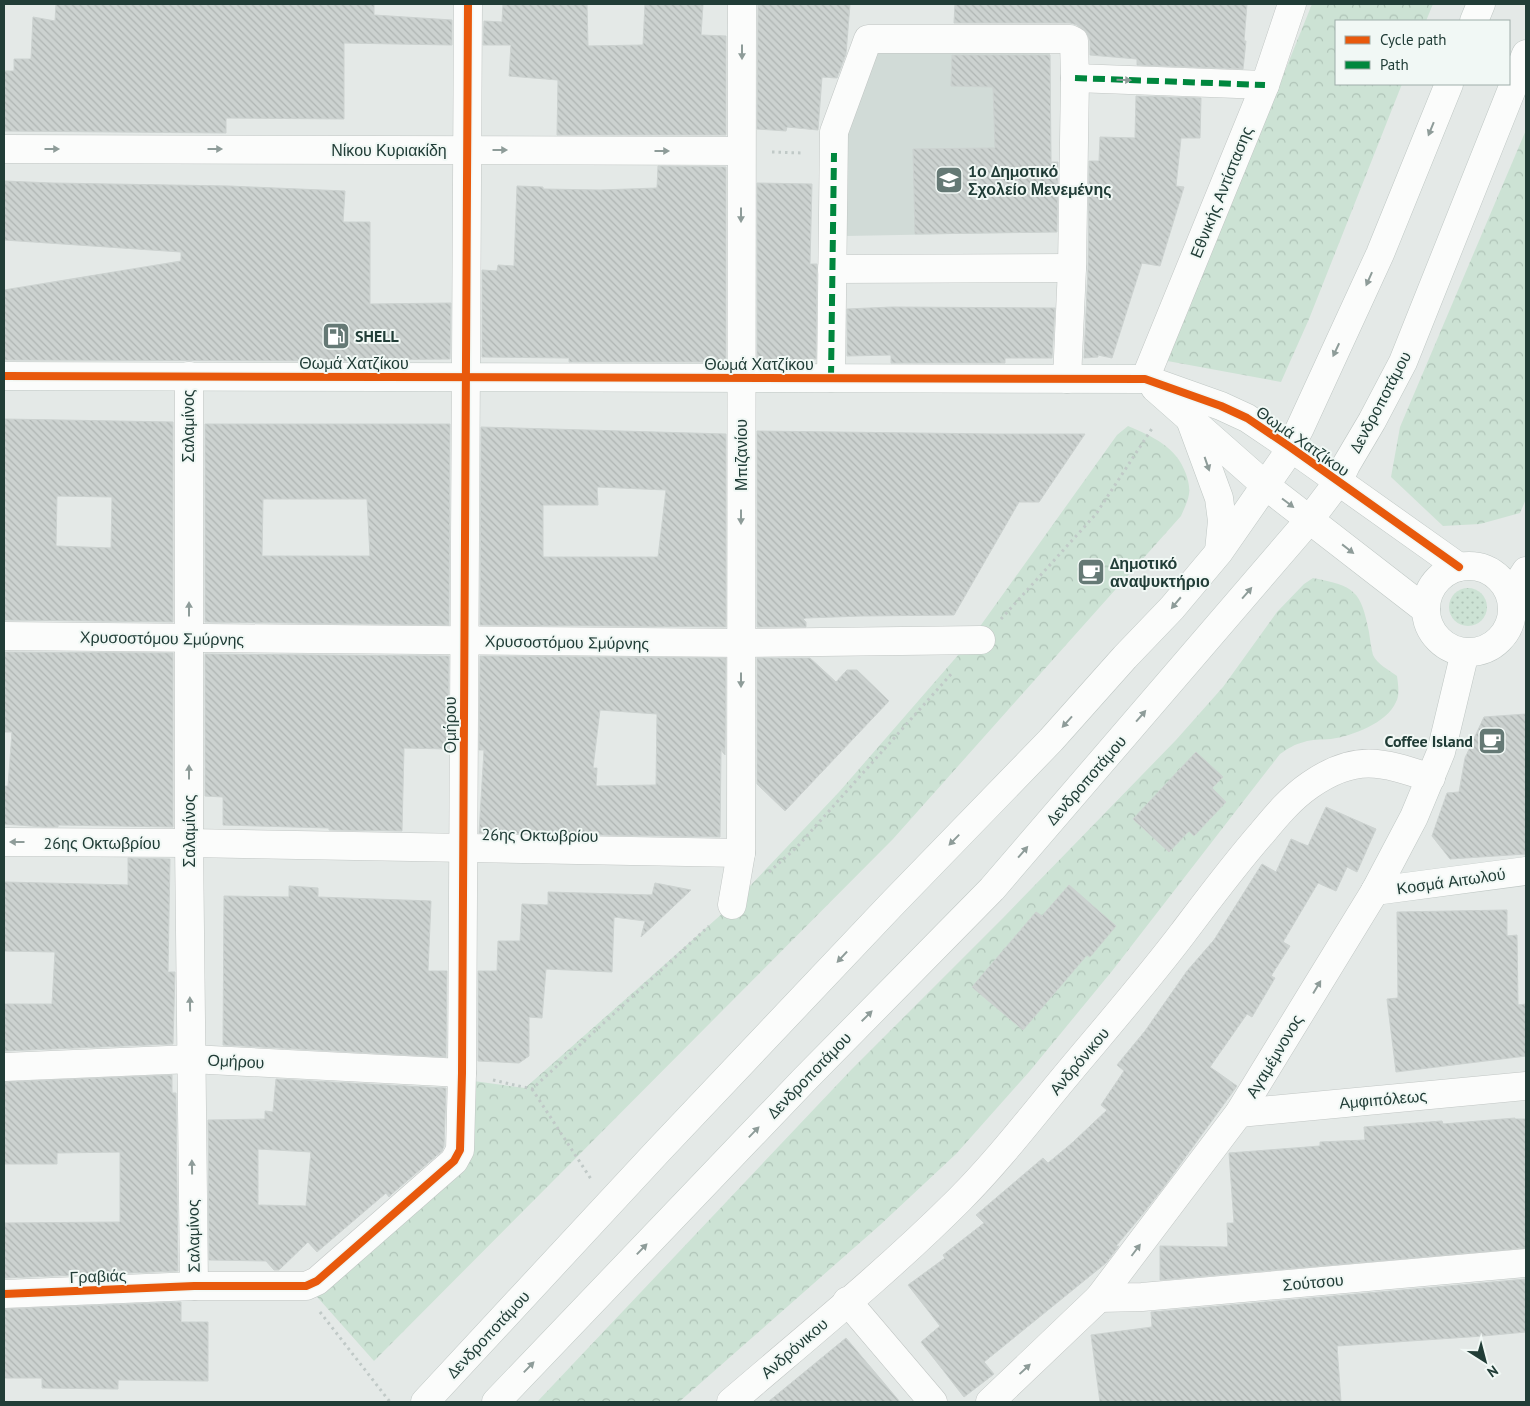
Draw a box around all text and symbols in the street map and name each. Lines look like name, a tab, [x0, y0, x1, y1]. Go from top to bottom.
legend	[1335, 20, 1510, 85]
text: Cycle path	[1380, 30, 1446, 49]
one-way arrow	[738, 45, 746, 61]
text: Path	[1380, 55, 1409, 74]
one-way arrow	[1116, 76, 1132, 84]
one-way arrow	[1426, 122, 1434, 136]
street label: Εθνικής Αντίστασης	[1186, 123, 1257, 261]
street label: Νίκου Κυριακίδη	[331, 140, 447, 160]
one-way arrow	[45, 145, 61, 153]
one-way arrow	[207, 145, 223, 153]
one-way arrow	[492, 146, 508, 154]
one-way arrow	[655, 147, 671, 155]
place label: 1ο Δημοτικό Σχολείο Μενεμένης	[968, 161, 1112, 199]
school or university icon: 1ο Δημοτικό Σχολείο Μενεμένης	[934, 165, 964, 195]
one-way arrow	[737, 207, 745, 223]
one-way arrow	[1364, 272, 1372, 286]
fuel station icon: SHELL	[321, 321, 351, 351]
place label: SHELL	[355, 326, 399, 346]
one-way arrow	[1332, 343, 1340, 357]
street label: Δενδροποτάμου	[1345, 348, 1415, 456]
street label: Θωμά Χατζίκου	[299, 353, 409, 373]
street label: Θωμά Χατζίκου	[704, 354, 814, 374]
street label: Σαλαμίνος	[178, 389, 198, 463]
street label: Θωμά Χατζίκου	[1252, 401, 1354, 481]
street label: Μπιζανίου	[731, 419, 751, 491]
one-way arrow	[1203, 457, 1211, 472]
one-way arrow	[1281, 497, 1294, 508]
one-way arrow	[737, 510, 745, 526]
one-way arrow	[1341, 544, 1354, 555]
place label: Δημοτικό αναψυκτήριο	[1110, 553, 1210, 591]
cafe icon: Δημοτικό αναψυκτήριο	[1076, 557, 1106, 587]
one-way arrow	[1241, 586, 1252, 599]
one-way arrow	[1171, 596, 1182, 609]
one-way arrow	[185, 601, 193, 617]
street label: Χρυσοστόμου Σμύρνης	[80, 627, 245, 649]
street label: Χρυσοστόμου Σμύρνης	[485, 631, 650, 653]
one-way arrow	[737, 672, 745, 688]
street label: Ομήρου	[440, 697, 460, 753]
one-way arrow	[1135, 709, 1146, 722]
one-way arrow	[1061, 716, 1073, 728]
cafe icon: Coffee Island	[1477, 726, 1507, 756]
street label: Δενδροποτάμου	[1042, 731, 1130, 829]
place label: Coffee Island	[1385, 731, 1473, 751]
one-way arrow	[185, 764, 193, 780]
street label: Σαλαμίνος	[179, 794, 199, 868]
street label: 26ης Οκτωβρίου	[481, 824, 599, 846]
street label: 26ης Οκτωβρίου	[44, 833, 160, 853]
one-way arrow	[948, 833, 960, 845]
one-way arrow	[9, 838, 25, 846]
one-way arrow	[1018, 846, 1029, 859]
street label: Κοσμά Αιτωλού	[1395, 863, 1507, 899]
one-way arrow	[836, 950, 848, 962]
one-way arrow	[1312, 980, 1321, 993]
one-way arrow	[186, 996, 194, 1012]
one-way arrow	[861, 1010, 873, 1022]
street label: Αγαμέμνονος	[1241, 1010, 1307, 1101]
street label: Ανδρόνικου	[1045, 1023, 1113, 1099]
street label: Δενδροποτάμου	[763, 1028, 855, 1122]
street label: Ομήρου	[207, 1050, 265, 1072]
street label: Αμφιπόλεως	[1338, 1085, 1428, 1113]
one-way arrow	[748, 1126, 760, 1138]
one-way arrow	[188, 1159, 196, 1175]
street label: Σαλαμίνος	[182, 1199, 204, 1273]
one-way arrow	[636, 1244, 648, 1256]
one-way arrow	[1130, 1244, 1141, 1257]
street label: Γραβιάς	[69, 1265, 127, 1287]
street label: Σούτσου	[1282, 1269, 1344, 1295]
street label: Δενδροποτάμου	[442, 1286, 534, 1382]
street label: Ανδρόνικου	[756, 1313, 832, 1383]
north arrow	[1460, 1336, 1510, 1386]
one-way arrow	[523, 1361, 535, 1373]
text: N	[1484, 1362, 1502, 1382]
one-way arrow	[1019, 1363, 1031, 1375]

